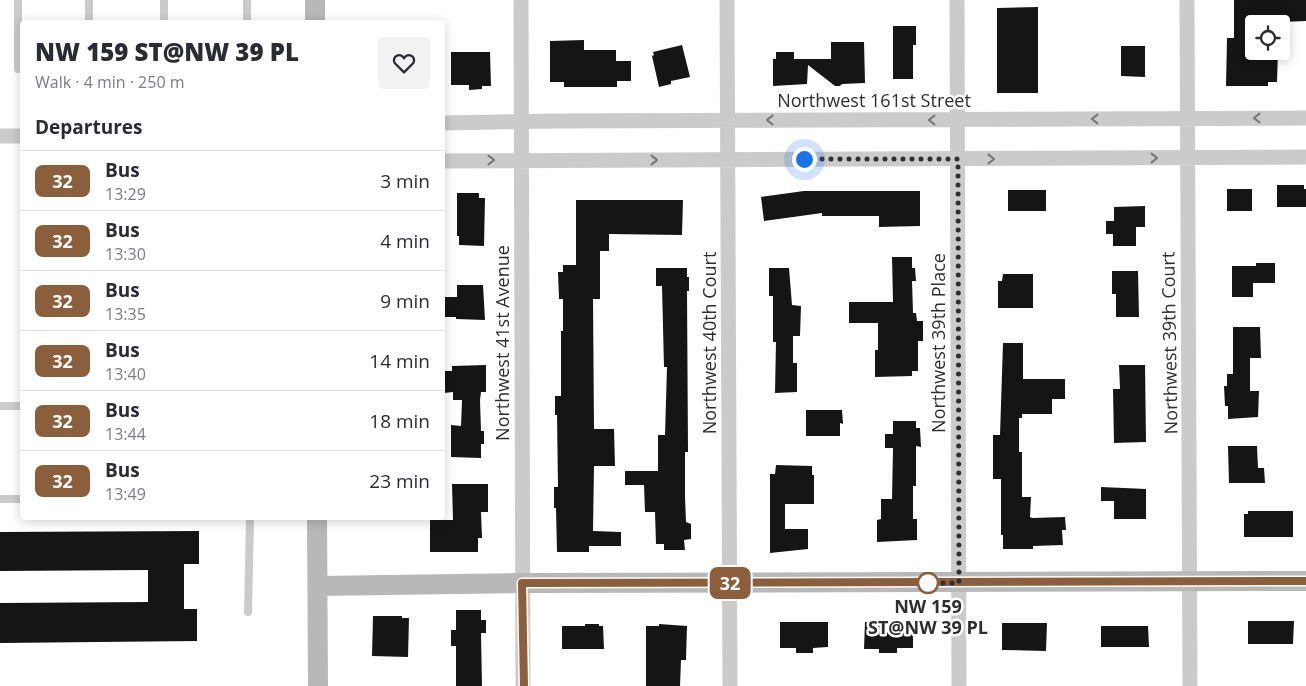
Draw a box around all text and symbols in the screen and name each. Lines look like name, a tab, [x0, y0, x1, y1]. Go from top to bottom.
map controls	[1245, 15, 1290, 60]
button: locate	[1245, 15, 1290, 60]
text: NW 159 ST@NW 39 PL	[35, 35, 299, 68]
button: heart	[378, 37, 430, 89]
text: Walk · 4 min · 250 m	[35, 71, 185, 93]
street label: Northwest 161st Street	[777, 88, 971, 112]
one-way arrow	[1253, 113, 1261, 123]
text: Departures	[35, 114, 142, 140]
one-way arrow	[1091, 114, 1098, 124]
one-way arrow	[766, 115, 774, 125]
one-way arrow	[928, 115, 936, 125]
your location	[792, 147, 817, 172]
one-way arrow	[1150, 153, 1158, 163]
one-way arrow	[988, 154, 995, 164]
one-way arrow	[488, 155, 495, 165]
one-way arrow	[650, 155, 658, 165]
text: Bus	[105, 157, 140, 183]
text: 3 min	[380, 168, 430, 194]
text: 32	[52, 169, 73, 193]
text: 13:29	[105, 183, 146, 205]
text: Bus	[105, 217, 140, 243]
text: 4 min	[380, 228, 430, 254]
text: 32	[52, 229, 73, 253]
text: 13:30	[105, 243, 146, 265]
street label: Northwest 41st Avenue	[490, 245, 514, 441]
street label: Northwest 40th Court	[697, 252, 721, 434]
street label: Northwest 39th Court	[1155, 252, 1183, 435]
street label: Northwest 39th Place	[926, 253, 950, 433]
text: Bus	[105, 277, 140, 303]
text: 9 min	[380, 288, 430, 314]
text: 32	[52, 289, 73, 313]
text: 13:35	[105, 303, 146, 325]
text: Bus	[105, 337, 140, 363]
text: 14 min	[369, 348, 430, 374]
text: 32	[52, 349, 73, 373]
text: 13:40	[105, 363, 146, 385]
text: Bus	[105, 397, 140, 423]
text: 18 min	[369, 408, 430, 434]
text: 32	[52, 409, 73, 433]
text: 13:44	[105, 423, 146, 445]
text: Bus	[105, 457, 140, 483]
text: 23 min	[369, 468, 430, 494]
text: 32	[52, 469, 73, 493]
text: 13:49	[105, 483, 146, 505]
line badge: 32	[708, 567, 752, 599]
text: 32	[720, 571, 740, 595]
marker: NW 159 ST@NW 39 PL	[917, 572, 939, 594]
place label: NW 159 ST@NW 39 PL	[868, 594, 988, 639]

